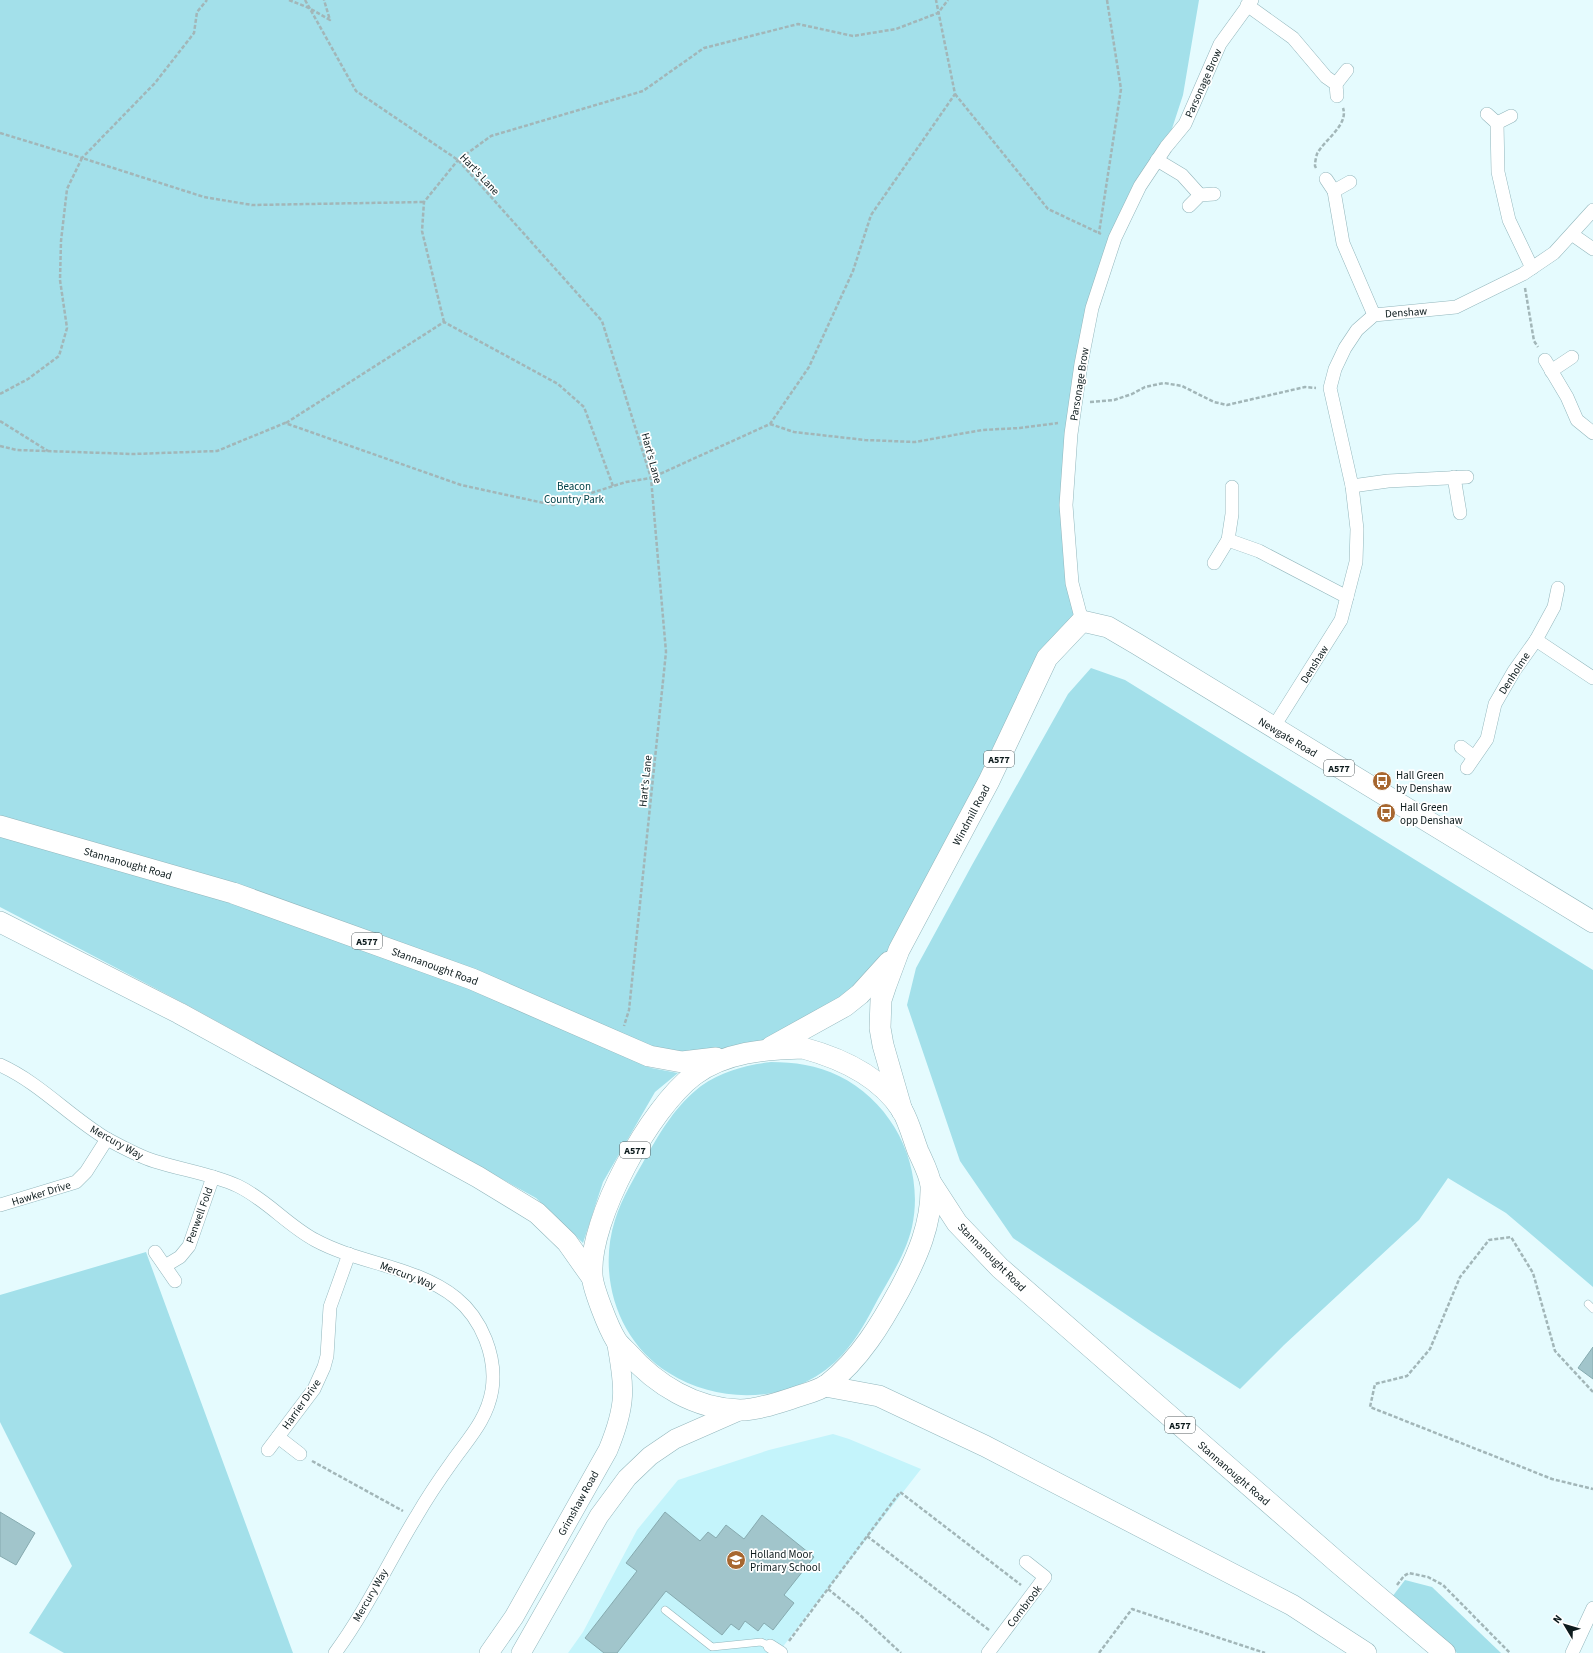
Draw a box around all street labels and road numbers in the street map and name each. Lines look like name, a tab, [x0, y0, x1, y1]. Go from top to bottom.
street label: Parsonage Brow	[1182, 46, 1225, 120]
street label: Hart's Lane	[456, 150, 503, 199]
street label: Denshaw	[1384, 304, 1428, 321]
street label: Parsonage Brow	[1066, 346, 1093, 422]
street label: Hart's Lane	[638, 431, 666, 486]
street label: Denshaw	[1297, 642, 1332, 686]
street label: Denholme	[1495, 649, 1534, 697]
street label: Newgate Road	[1256, 714, 1320, 761]
road number: A577	[984, 751, 1014, 767]
street label: Hart's Lane	[635, 754, 656, 808]
road number: A577	[1324, 760, 1354, 776]
street label: Windmill Road	[949, 782, 994, 848]
street label: Stannanought Road	[82, 844, 174, 883]
road number: A577	[352, 933, 382, 949]
street label: Stannanought Road	[389, 944, 480, 989]
street label: Mercury Way	[87, 1122, 146, 1163]
road number: A577	[620, 1142, 650, 1158]
street label: Hawker Drive	[10, 1177, 73, 1210]
street label: Penwell Fold	[182, 1185, 217, 1245]
street label: Stannanought Road	[954, 1220, 1029, 1295]
street label: Mercury Way	[378, 1258, 438, 1293]
street label: Harrier Drive	[279, 1376, 325, 1432]
road number: A577	[1165, 1417, 1195, 1433]
street label: Stannanought Road	[1194, 1438, 1273, 1509]
street label: Grimshaw Road	[554, 1468, 603, 1538]
street label: Mercury Way	[349, 1566, 392, 1624]
street label: Cornbrook	[1004, 1582, 1046, 1630]

